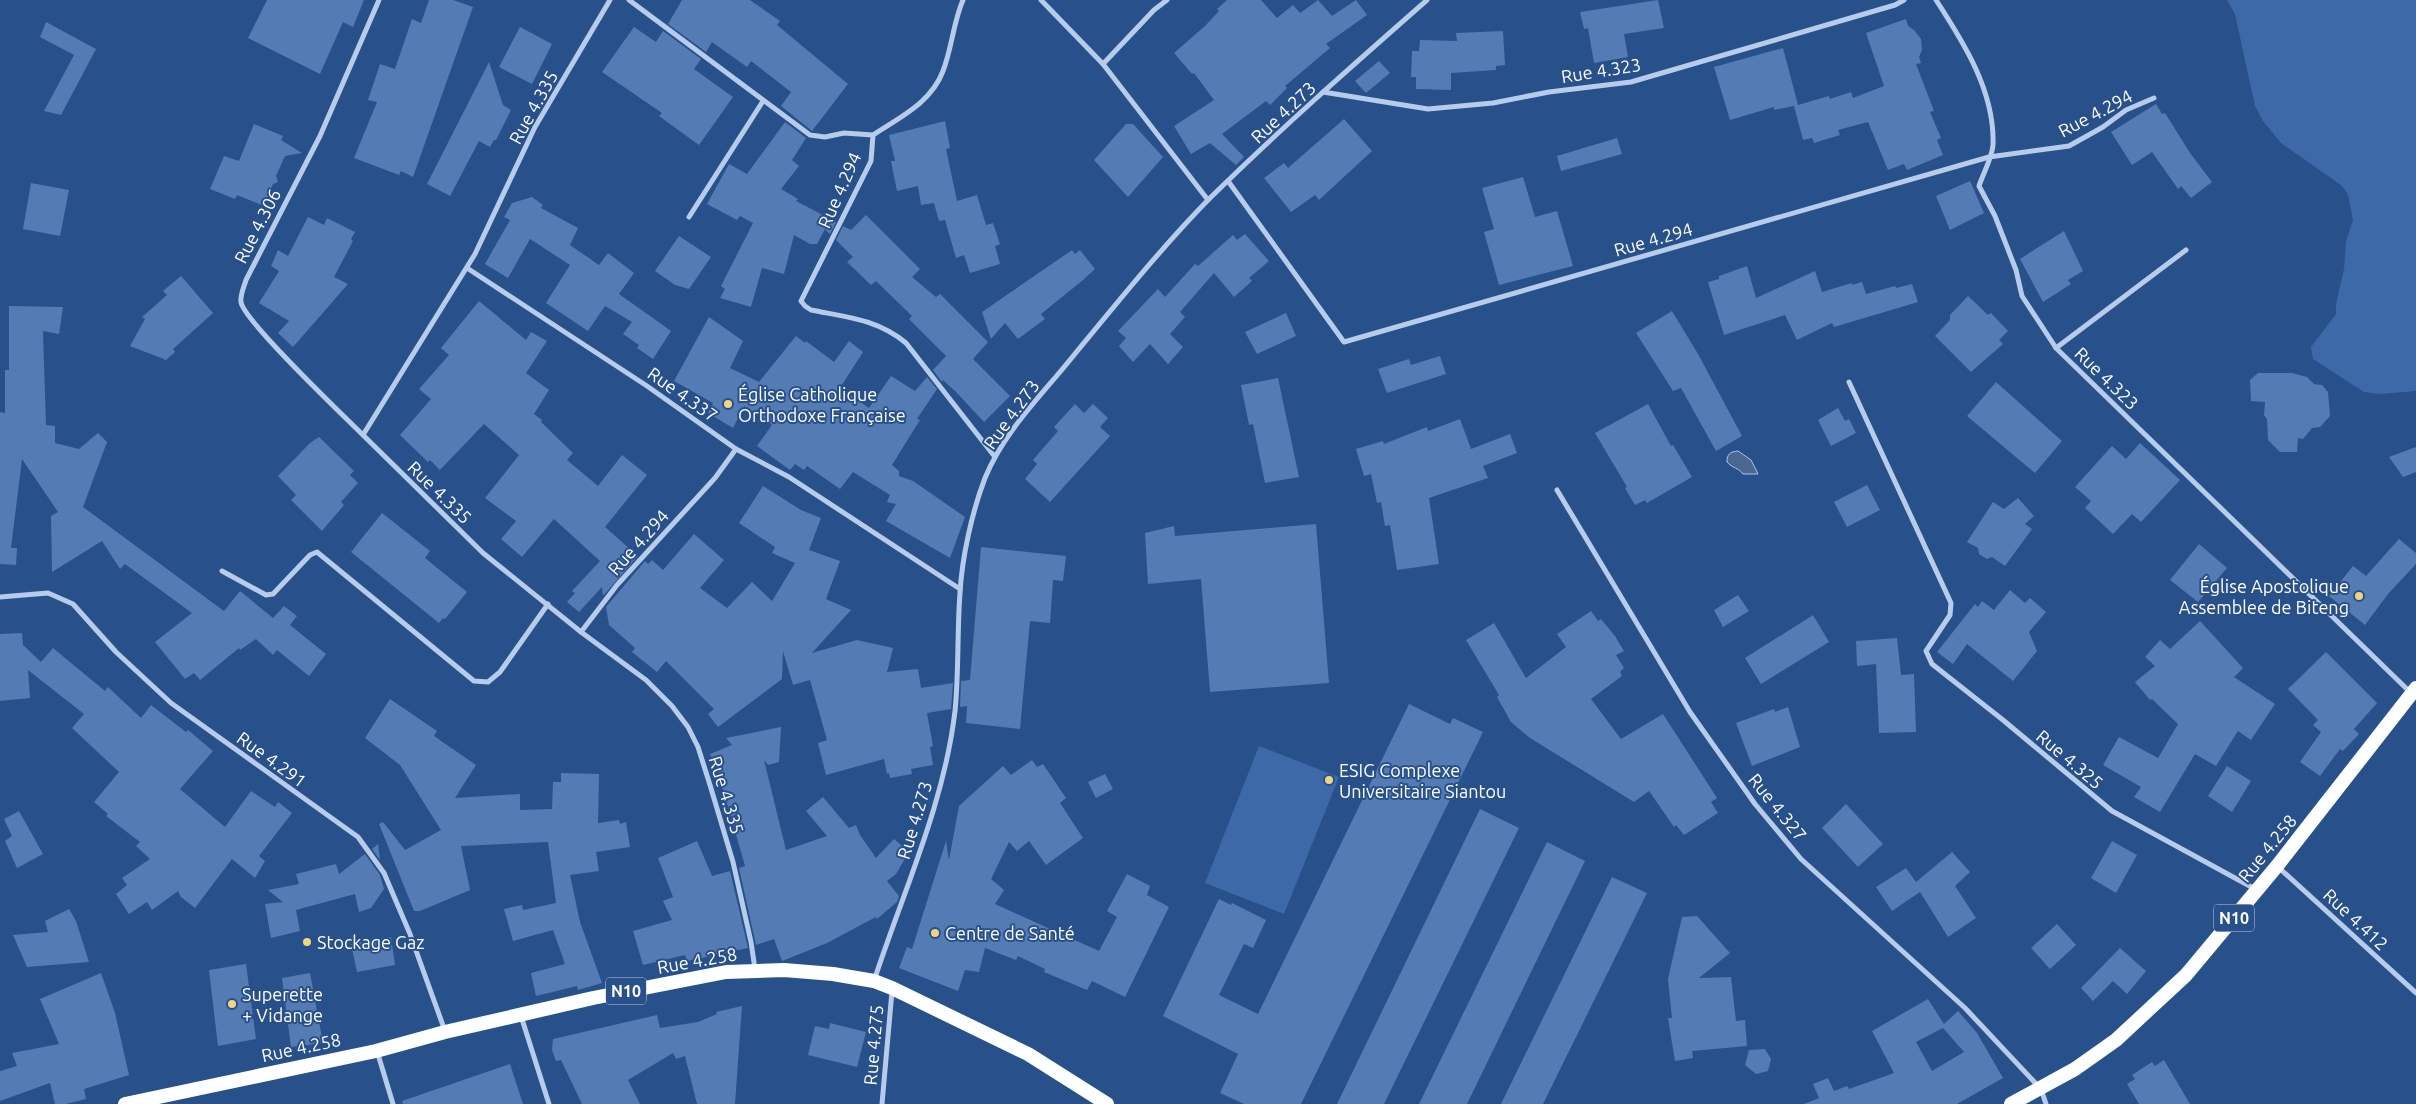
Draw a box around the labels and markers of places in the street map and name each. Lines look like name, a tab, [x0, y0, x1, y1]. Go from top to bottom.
place label: Église Catholique Orthodoxe Française	[738, 383, 906, 425]
marker: Église Catholique Orthodoxe Française	[722, 398, 734, 410]
place label: Église Apostolique Assemblee de Biteng	[2179, 575, 2349, 617]
marker: Église Apostolique Assemblee de Biteng	[2353, 590, 2365, 602]
place label: ESIG Complexe Universitaire Siantou	[1339, 760, 1506, 801]
marker: ESIG Complexe Universitaire Siantou	[1323, 774, 1335, 786]
place label: Centre de Santé	[945, 923, 1075, 943]
marker: Centre de Santé	[929, 927, 941, 939]
place label: Stockage Gaz	[317, 932, 425, 952]
marker: Stockage Gaz	[301, 936, 313, 948]
place label: Superette + Vidange	[242, 984, 323, 1025]
marker: Superette + Vidange	[226, 998, 238, 1010]

